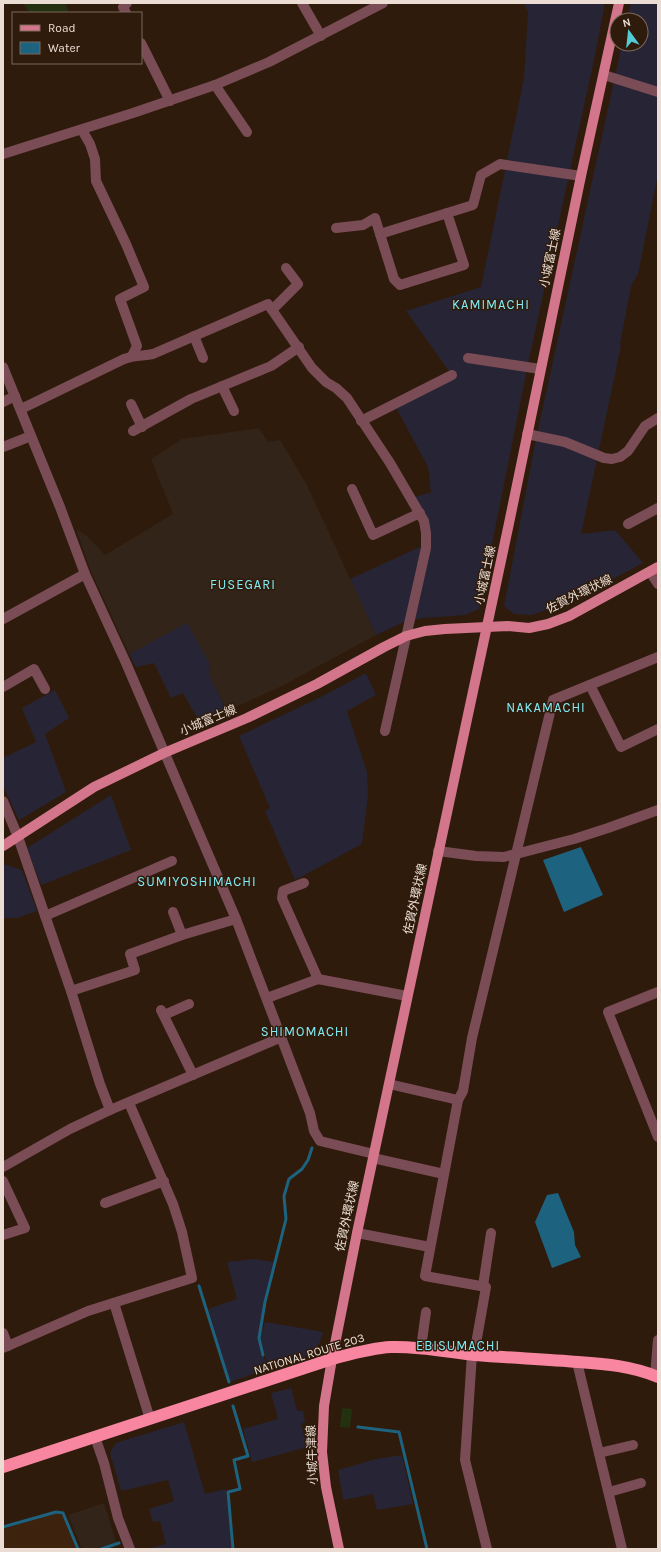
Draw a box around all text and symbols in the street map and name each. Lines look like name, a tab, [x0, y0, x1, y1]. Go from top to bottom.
legend	[12, 12, 142, 64]
north arrow	[609, 12, 649, 52]
text: N	[621, 16, 632, 30]
text: Road	[48, 21, 76, 35]
text: Water	[48, 41, 81, 55]
street label: 小城富士線	[537, 227, 563, 289]
district label: KAMIMACHI	[452, 297, 530, 312]
street label: 小城富士線	[472, 544, 498, 606]
street label: 佐賀外環状線	[544, 572, 614, 616]
district label: FUSEGARI	[210, 577, 276, 592]
district label: NAKAMACHI	[506, 700, 586, 715]
street label: 小城富士線	[178, 702, 238, 738]
street label: 佐賀外環状線	[401, 862, 429, 936]
district label: SUMIYOSHIMACHI	[137, 874, 257, 889]
district label: SHIMOMACHI	[261, 1024, 349, 1039]
street label: 佐賀外環状線	[333, 1179, 361, 1253]
street label: NATIONAL ROUTE 203	[252, 1330, 366, 1378]
district label: EBISUMACHI	[416, 1338, 500, 1353]
street label: 小城牛津線	[304, 1425, 320, 1485]

